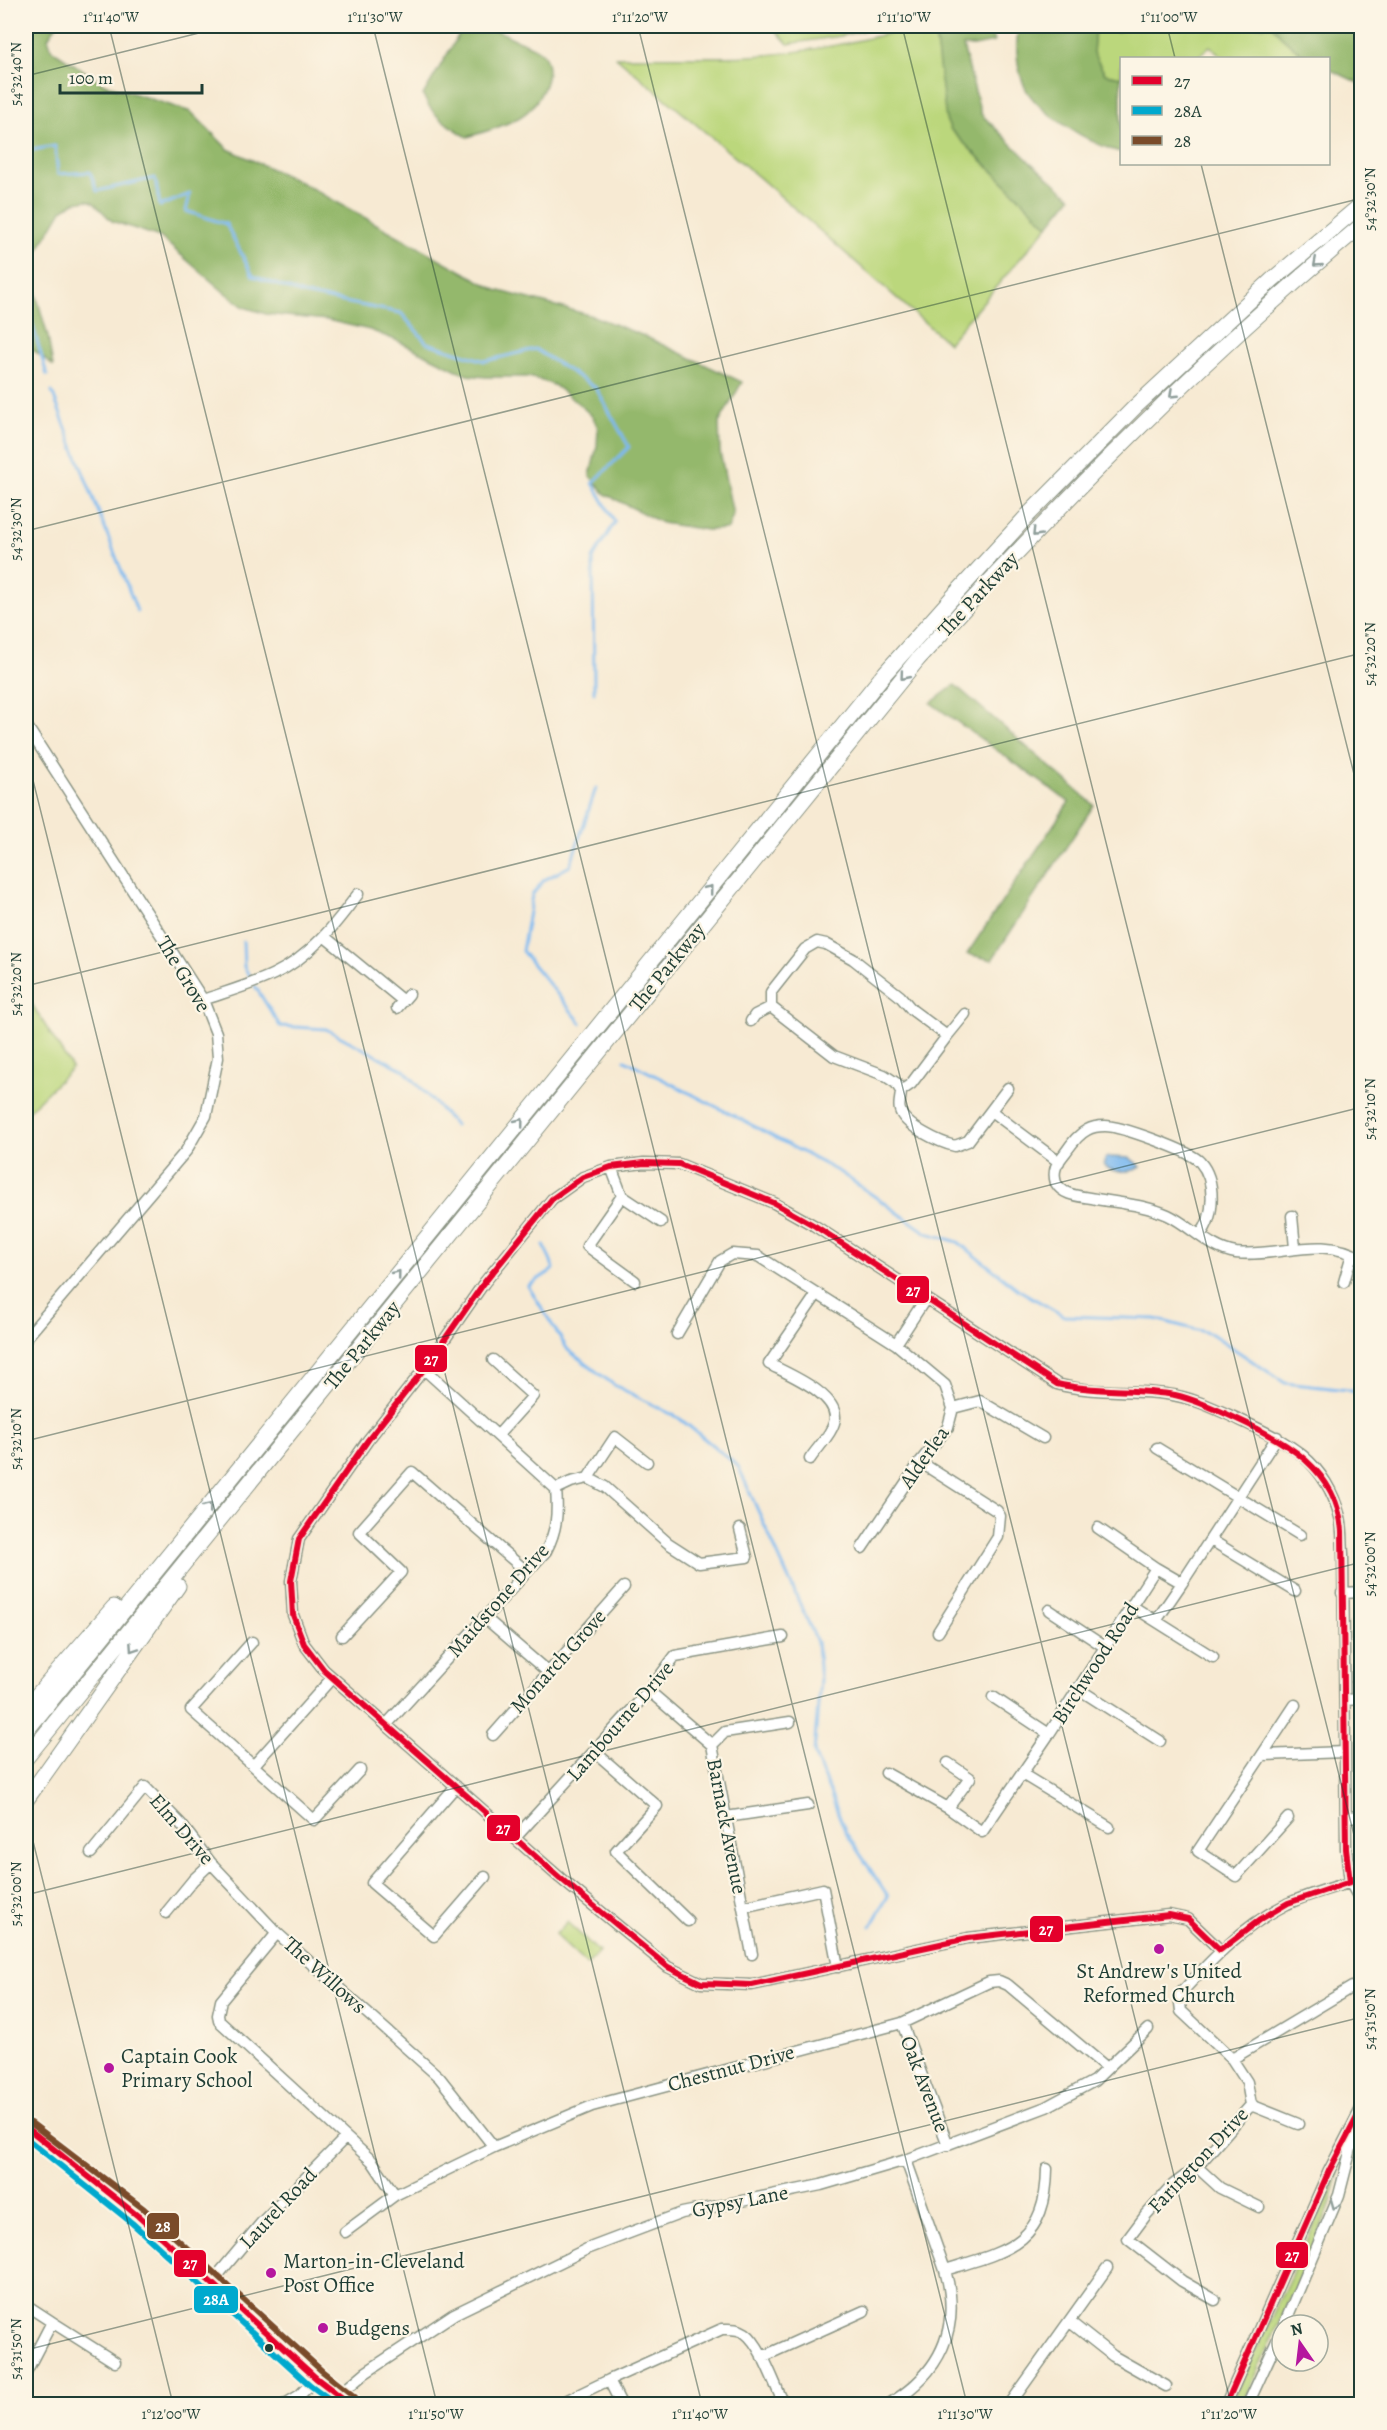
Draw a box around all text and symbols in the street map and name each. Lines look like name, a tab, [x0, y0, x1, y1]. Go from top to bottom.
text: 1°11'40"W	[83, 7, 139, 27]
text: 1°11'30"W	[347, 7, 403, 27]
text: 1°11'20"W	[612, 7, 668, 27]
text: 1°11'10"W	[877, 7, 931, 27]
text: 1°11'00"W	[1140, 7, 1198, 27]
text: 54°32'40"N	[6, 42, 26, 106]
scale bar	[60, 57, 202, 95]
legend	[1120, 57, 1330, 165]
text: 100 m	[69, 66, 113, 90]
text: 27	[1174, 69, 1191, 93]
text: 28A	[1174, 99, 1202, 123]
text: 28	[1174, 129, 1191, 153]
text: 54°32'30"N	[1360, 167, 1380, 231]
one-way arrow	[1313, 256, 1324, 267]
one-way arrow	[1169, 387, 1179, 398]
text: 54°32'30"N	[6, 497, 26, 561]
one-way arrow	[1032, 525, 1043, 536]
street label: The Parkway	[931, 545, 1025, 643]
text: 54°32'20"N	[1360, 622, 1380, 686]
one-way arrow	[900, 669, 911, 680]
one-way arrow	[701, 885, 712, 896]
street label: The Parkway	[622, 916, 712, 1017]
street label: The Grove	[150, 931, 218, 1017]
text: 54°32'20"N	[6, 952, 26, 1016]
text: 54°32'10"N	[1360, 1078, 1380, 1140]
one-way arrow	[513, 1118, 524, 1129]
one-way arrow	[390, 1270, 401, 1281]
line badge: 27	[896, 1275, 930, 1304]
text: 27	[906, 1280, 920, 1302]
street label: The Parkway	[317, 1294, 407, 1395]
line badge: 27	[414, 1344, 448, 1373]
text: 27	[424, 1349, 438, 1371]
text: 54°32'10"N	[6, 1408, 26, 1470]
street label: Alderlea	[892, 1420, 956, 1495]
one-way arrow	[201, 1503, 212, 1514]
text: 54°32'00"N	[1360, 1531, 1380, 1597]
street label: Maidstone Drive	[441, 1537, 555, 1663]
street label: Birchwood Road	[1045, 1596, 1145, 1729]
street label: Monarch Grove	[504, 1603, 612, 1719]
one-way arrow	[129, 1641, 140, 1652]
street label: Lambourne Drive	[560, 1655, 680, 1787]
street label: Barnack Avenue	[700, 1756, 754, 1896]
street label: Elm Drive	[143, 1787, 221, 1871]
line badge: 27	[486, 1814, 521, 1842]
text: 27	[496, 1818, 510, 1840]
text: 54°32'00"N	[6, 1861, 26, 1927]
line badge: 27	[1029, 1915, 1064, 1943]
text: 27	[1039, 1919, 1053, 1941]
street label: The Willows	[277, 1930, 373, 2020]
marker: St Andrew's United Reformed Church	[1152, 1942, 1166, 1956]
place label: St Andrew's United Reformed Church	[1076, 1957, 1242, 2009]
text: 54°31'50"N	[1360, 1988, 1380, 2050]
street label: Oak Avenue	[894, 2032, 956, 2136]
street label: Chestnut Drive	[664, 2038, 798, 2098]
place label: Captain Cook Primary School	[121, 2042, 252, 2094]
marker: Captain Cook Primary School	[102, 2061, 116, 2075]
street label: Farington Drive	[1141, 2101, 1255, 2219]
street label: Laurel Road	[233, 2161, 324, 2255]
street label: Gypsy Lane	[690, 2178, 790, 2224]
one-way arrow	[1330, 2199, 1342, 2210]
line badge: 28	[146, 2212, 180, 2240]
text: 28	[155, 2216, 171, 2238]
line badge: 27	[1275, 2241, 1309, 2269]
text: 27	[1285, 2245, 1299, 2267]
place label: Marton-in-Cleveland Post Office	[283, 2247, 465, 2299]
line badge: 27	[173, 2249, 207, 2278]
text: 27	[183, 2253, 197, 2275]
marker: Marton-in-Cleveland Post Office	[264, 2266, 278, 2280]
line badge: 28A	[193, 2285, 239, 2314]
text: 28A	[203, 2289, 230, 2311]
north arrow	[1270, 2313, 1330, 2373]
place label: Budgens	[335, 2314, 410, 2342]
text: N	[1288, 2317, 1305, 2341]
text: 54°31'50"N	[6, 2318, 26, 2380]
marker: Budgens	[316, 2321, 330, 2335]
unlabelled marker	[263, 2342, 275, 2354]
text: 1°12'00"W	[142, 2404, 201, 2424]
text: 1°11'50"W	[408, 2404, 464, 2424]
text: 1°11'40"W	[672, 2404, 728, 2424]
text: 1°11'30"W	[937, 2404, 993, 2424]
text: 1°11'20"W	[1201, 2404, 1257, 2424]

